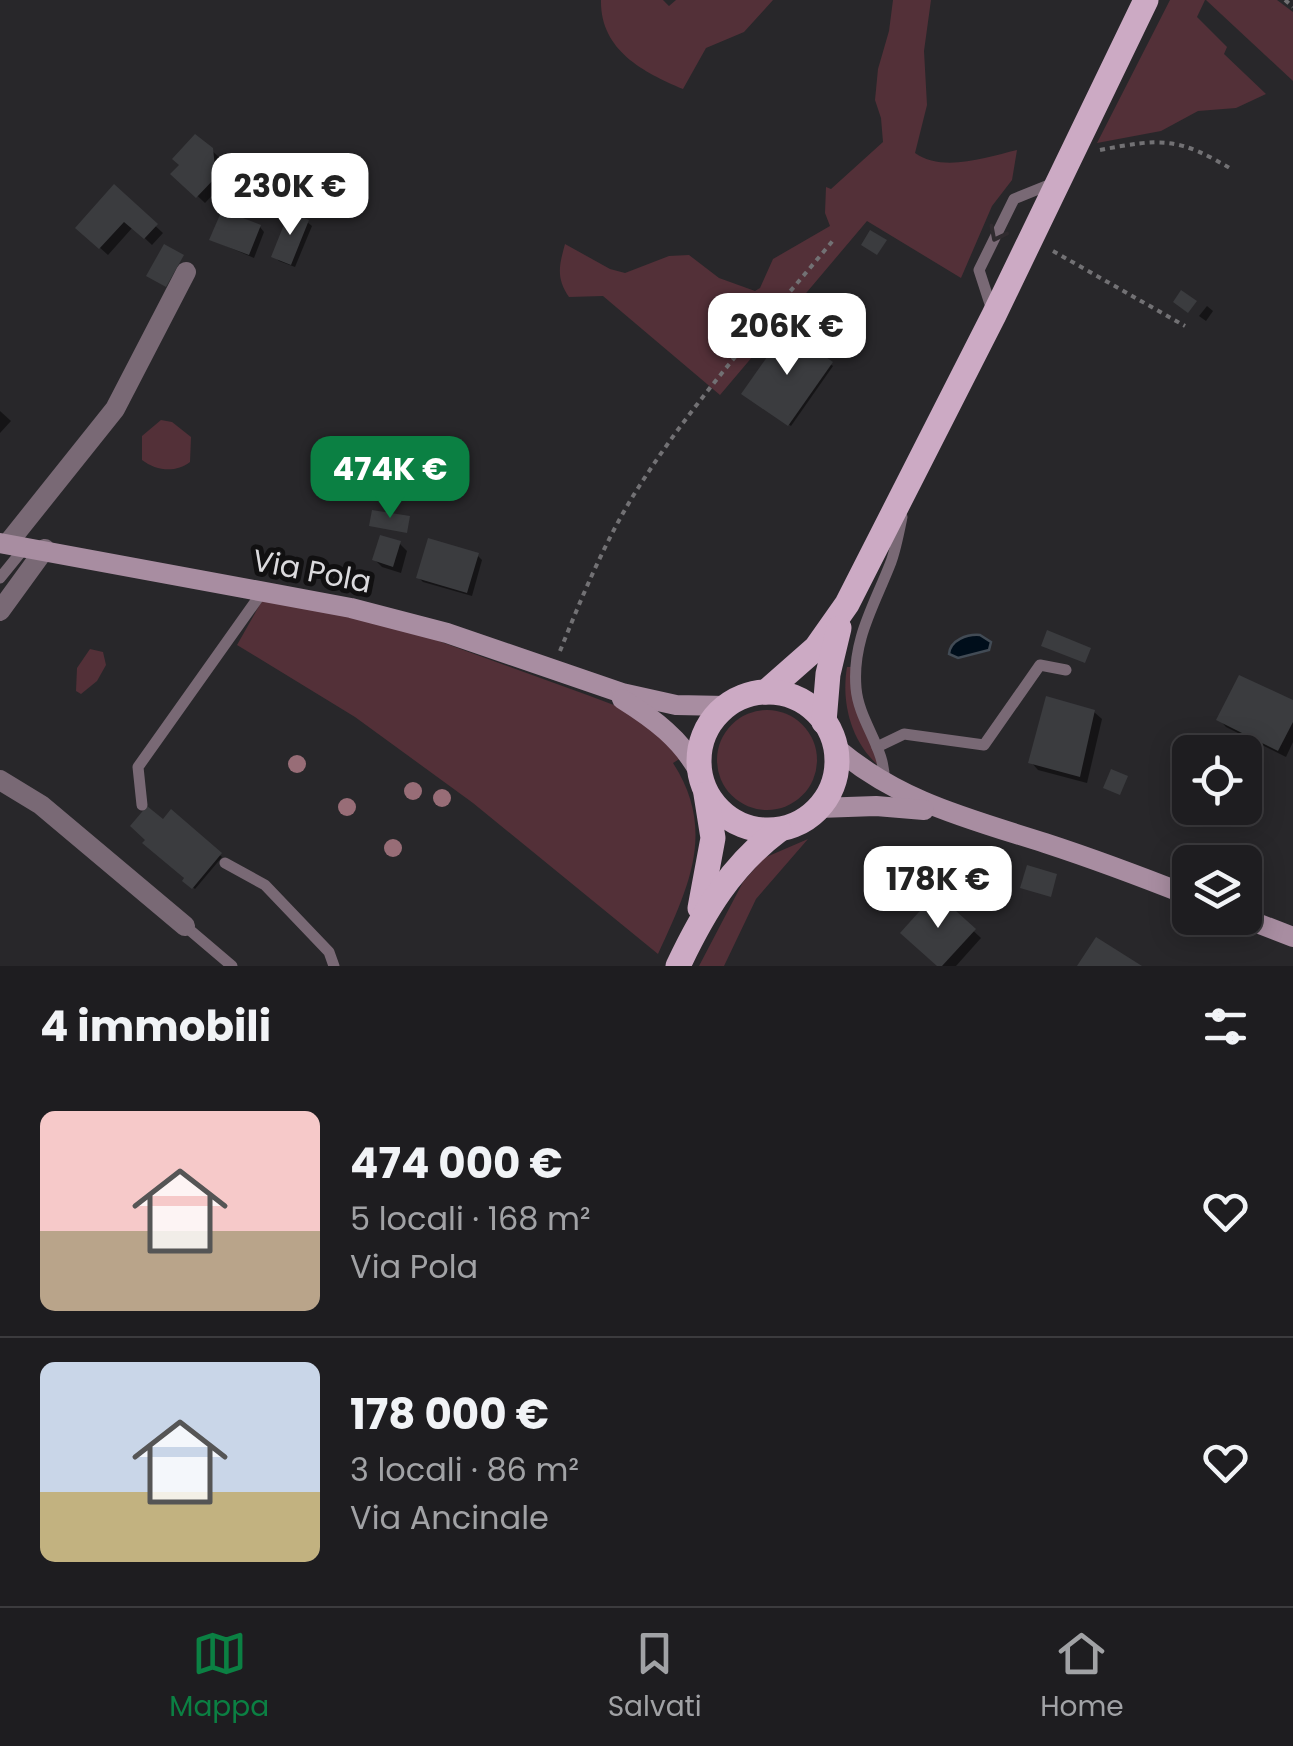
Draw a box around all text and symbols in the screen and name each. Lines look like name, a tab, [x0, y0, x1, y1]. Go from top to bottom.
pin: 230K €	[209, 153, 371, 238]
text: 230K €	[233, 163, 347, 208]
one-way arrow	[990, 223, 1009, 241]
pin: 206K €	[706, 293, 868, 378]
text: 206K €	[730, 303, 844, 348]
pin: 474K €	[309, 436, 471, 521]
text: 474K €	[332, 446, 448, 491]
street label: Via Pola	[249, 538, 375, 604]
map controls	[1172, 735, 1262, 935]
button: locate	[1172, 735, 1262, 825]
button: layers	[1172, 845, 1262, 935]
pin: 178K €	[857, 846, 1019, 931]
text: 178K €	[886, 856, 990, 901]
text: 4 immobili	[40, 997, 271, 1056]
icon: filters	[1198, 999, 1253, 1054]
text: 474 000 €	[350, 1134, 563, 1193]
icon: home	[120, 1151, 240, 1271]
icon: heart	[1198, 1184, 1253, 1239]
text: 5 locali · 168 m²	[350, 1196, 590, 1241]
text: Via Pola	[350, 1244, 478, 1289]
text: 178 000 €	[350, 1385, 549, 1444]
icon: home	[120, 1402, 240, 1522]
icon: heart	[1198, 1435, 1253, 1490]
text: 3 locali · 86 m²	[350, 1447, 579, 1492]
text: Via Ancinale	[350, 1495, 549, 1540]
tab: Mappa	[169, 1626, 269, 1728]
tab: Salvati	[608, 1626, 702, 1728]
tab: Home	[1040, 1626, 1124, 1728]

